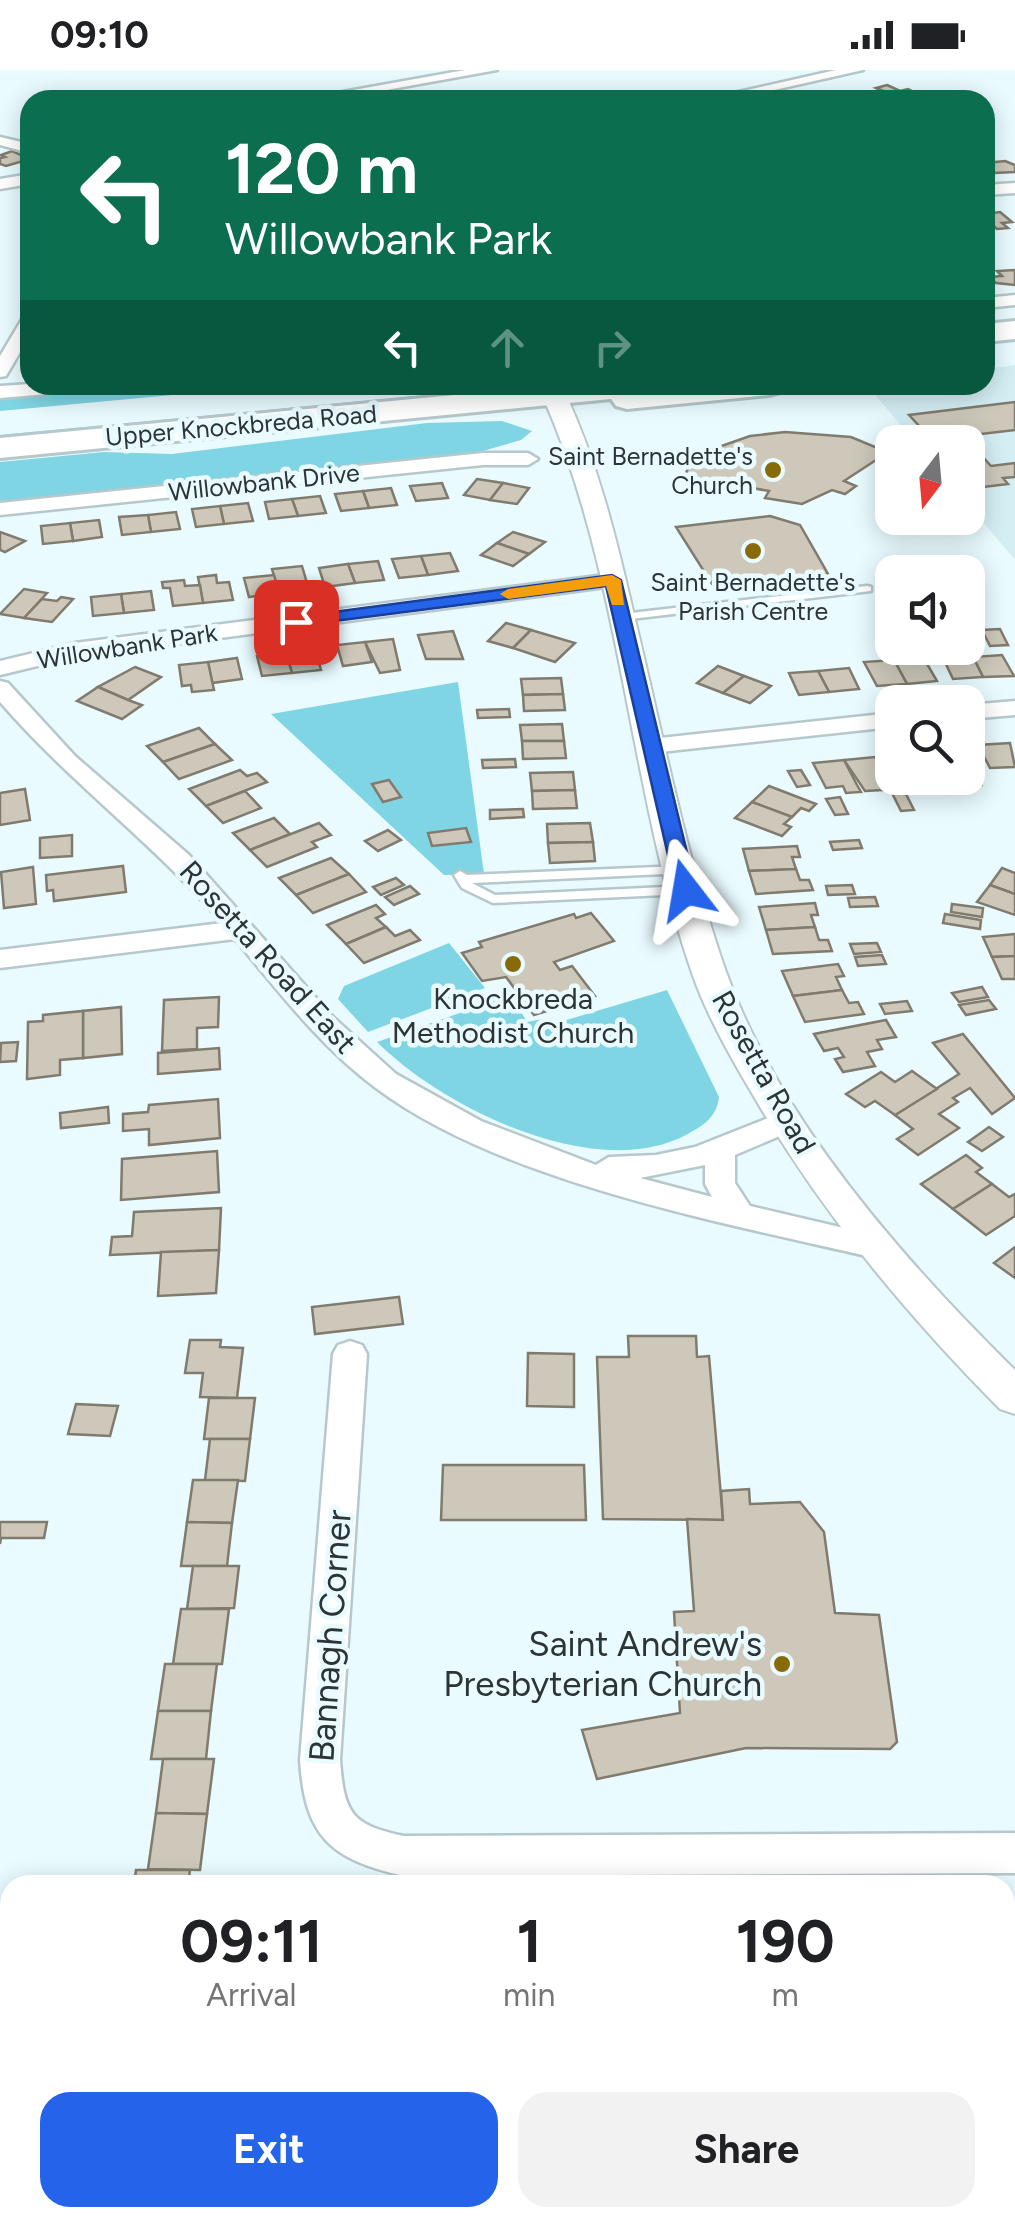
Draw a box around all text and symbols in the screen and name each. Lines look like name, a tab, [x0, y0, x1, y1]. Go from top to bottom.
text: 09:10	[50, 12, 149, 58]
text: 120 m	[225, 126, 418, 211]
icon: left	[60, 130, 190, 260]
text: Willowbank Park	[225, 211, 552, 265]
icon: left	[375, 320, 430, 375]
icon: ahead	[480, 320, 535, 375]
icon: right	[585, 320, 640, 375]
street label: Upper Knockbreda Road	[104, 398, 378, 452]
north arrow	[875, 425, 985, 535]
map controls	[875, 425, 985, 795]
place label: Saint Bernadette's Church	[548, 441, 753, 500]
street label: Willowbank Drive	[167, 457, 361, 507]
marker: Saint Bernadette's Church	[762, 459, 784, 481]
marker: Saint Bernadette's Parish Centre	[742, 540, 764, 562]
button: sound	[875, 555, 985, 665]
place label: Saint Bernadette's Parish Centre	[651, 567, 856, 626]
pin	[254, 580, 339, 665]
icon: arrive	[269, 595, 324, 650]
street label: Willowbank Park	[35, 617, 220, 675]
button: search	[875, 685, 985, 795]
position arrow	[634, 838, 738, 942]
street label: Rosetta Road East	[172, 853, 364, 1061]
marker: Knockbreda Methodist Church	[502, 953, 524, 975]
place label: Knockbreda Methodist Church	[392, 980, 634, 1051]
street label: Rosetta Road	[704, 984, 824, 1160]
street label: Bannagh Corner	[300, 1508, 360, 1764]
place label: Saint Andrew's Presbyterian Church	[443, 1623, 762, 1705]
marker: Saint Andrew's Presbyterian Church	[771, 1653, 793, 1675]
text: 09:11	[180, 1905, 323, 1977]
text: 1	[517, 1905, 542, 1977]
text: 190	[736, 1905, 835, 1977]
text: Arrival	[206, 1976, 297, 2014]
text: min	[503, 1976, 555, 2014]
text: m	[772, 1976, 799, 2014]
button: Exit	[40, 2092, 498, 2207]
button: Share	[518, 2092, 975, 2207]

